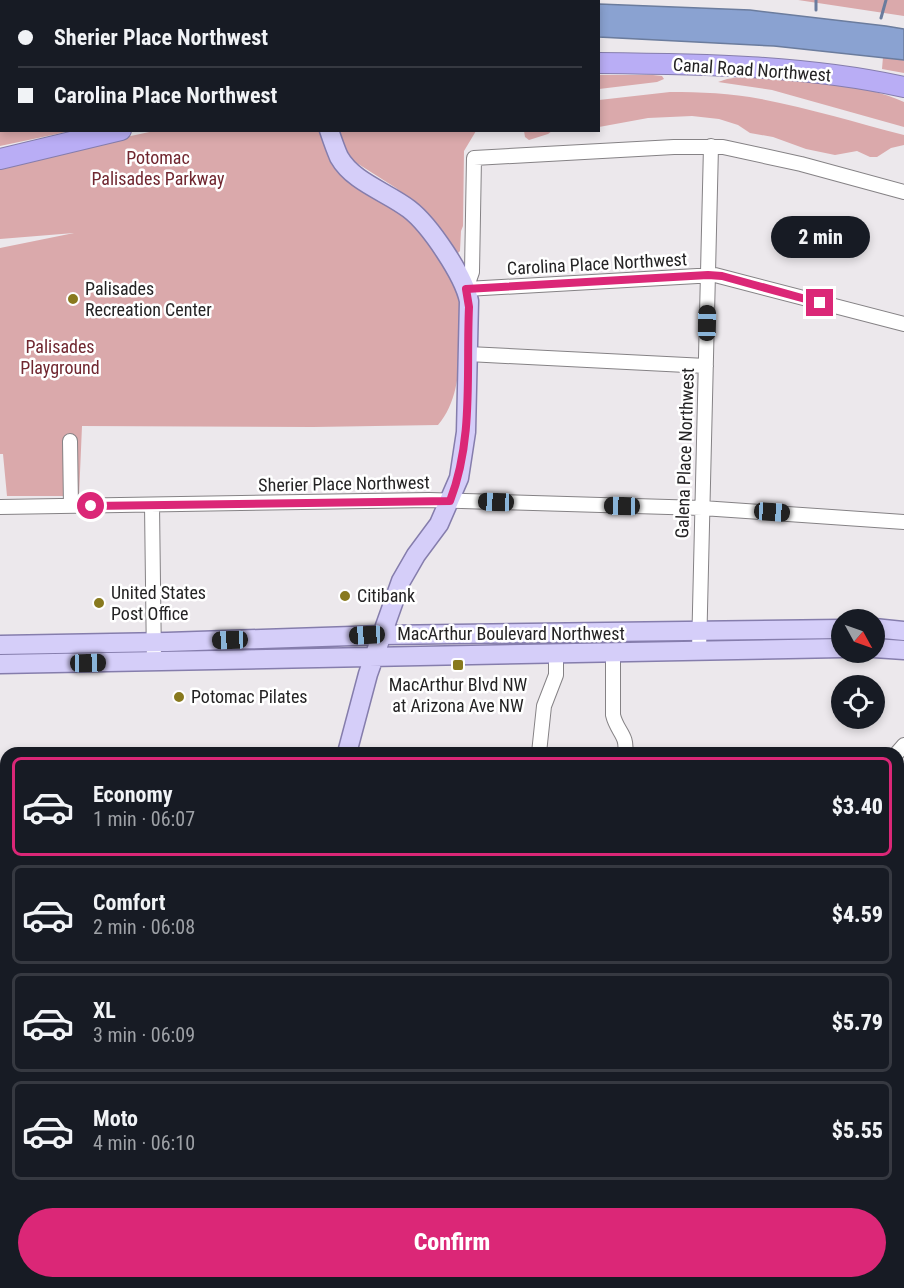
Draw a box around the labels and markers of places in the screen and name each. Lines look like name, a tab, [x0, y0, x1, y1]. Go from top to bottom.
place label: Palisades Recreation Center	[85, 278, 212, 320]
marker: Palisades Recreation Center	[66, 292, 80, 306]
place label: United States Post Office	[111, 582, 206, 624]
place label: Citibank	[357, 585, 415, 606]
marker: Citibank	[338, 589, 352, 603]
marker: United States Post Office	[92, 596, 106, 610]
marker: MacArthur Blvd NW at Arizona Ave NW	[451, 658, 465, 672]
place label: MacArthur Blvd NW at Arizona Ave NW	[389, 674, 528, 716]
place label: Potomac Pilates	[191, 686, 308, 707]
marker: Potomac Pilates	[172, 690, 186, 704]

